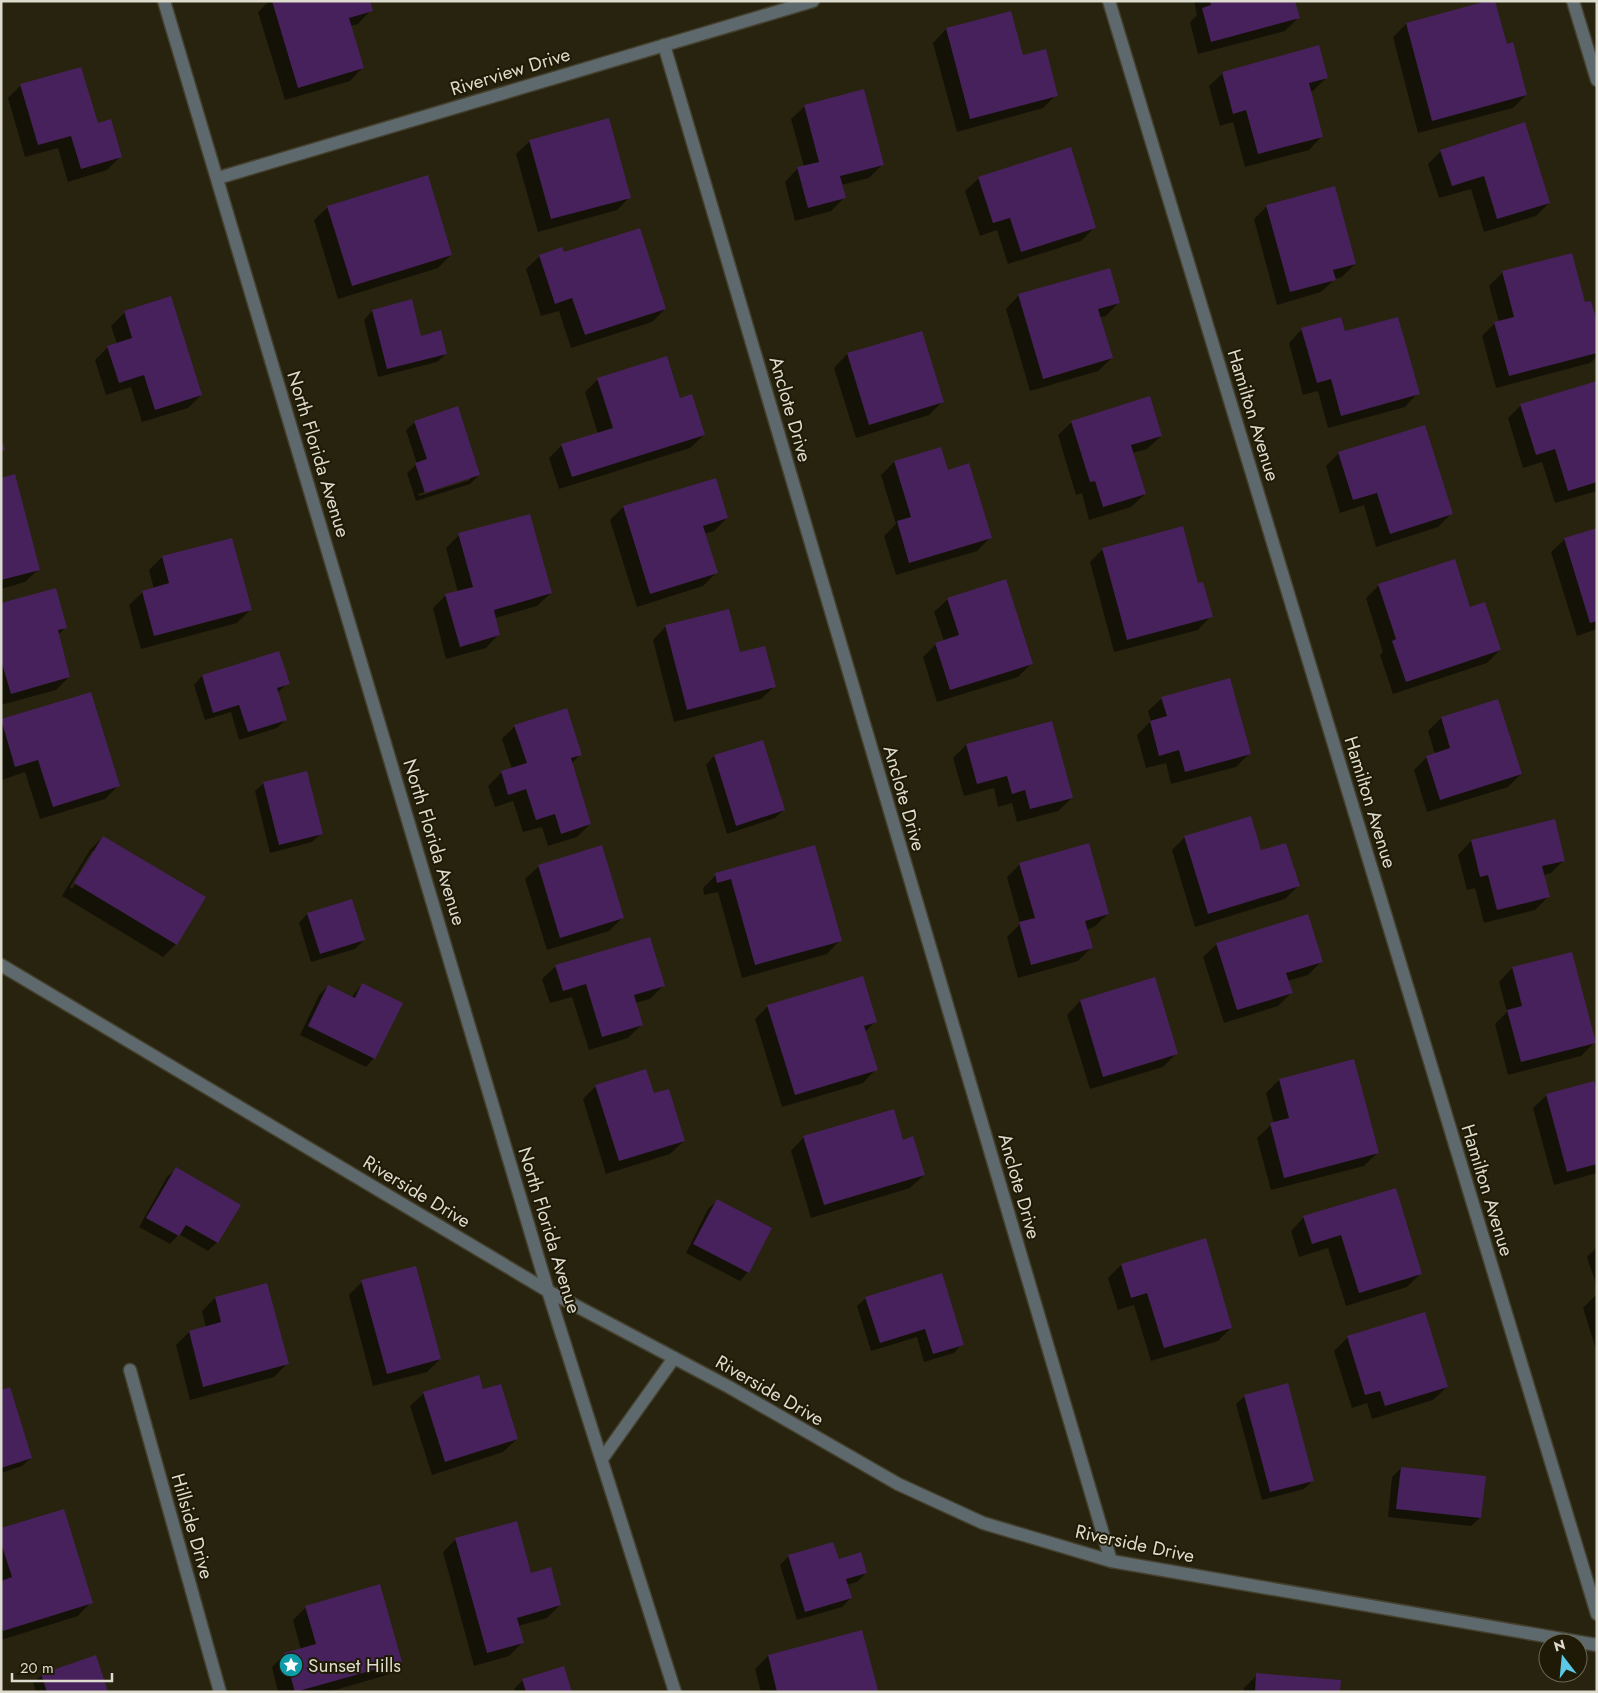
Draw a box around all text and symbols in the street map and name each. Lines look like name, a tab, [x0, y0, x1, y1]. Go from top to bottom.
street label: Riverview Drive	[447, 40, 574, 103]
street label: Hamilton Avenue	[1221, 346, 1286, 485]
street label: Anclote Drive	[763, 353, 819, 465]
street label: North Florida Avenue	[280, 368, 357, 541]
street label: Hamilton Avenue	[1338, 733, 1403, 872]
street label: Anclote Drive	[877, 742, 933, 854]
street label: North Florida Avenue	[396, 756, 473, 929]
street label: Hamilton Avenue	[1455, 1121, 1520, 1260]
street label: Anclote Drive	[992, 1130, 1048, 1242]
street label: North Florida Avenue	[511, 1144, 588, 1317]
street label: Riverside Drive	[358, 1149, 476, 1234]
street label: Riverside Drive	[711, 1348, 829, 1433]
street label: Hillside Drive	[165, 1470, 220, 1582]
street label: Riverside Drive	[1073, 1518, 1197, 1569]
north arrow	[1538, 1633, 1588, 1683]
text: N	[1551, 1634, 1568, 1657]
scale bar	[12, 1650, 112, 1682]
place icon: Sunset Hills	[278, 1652, 304, 1678]
place label: Sunset Hills	[308, 1652, 401, 1679]
text: 20 m	[20, 1657, 54, 1679]

